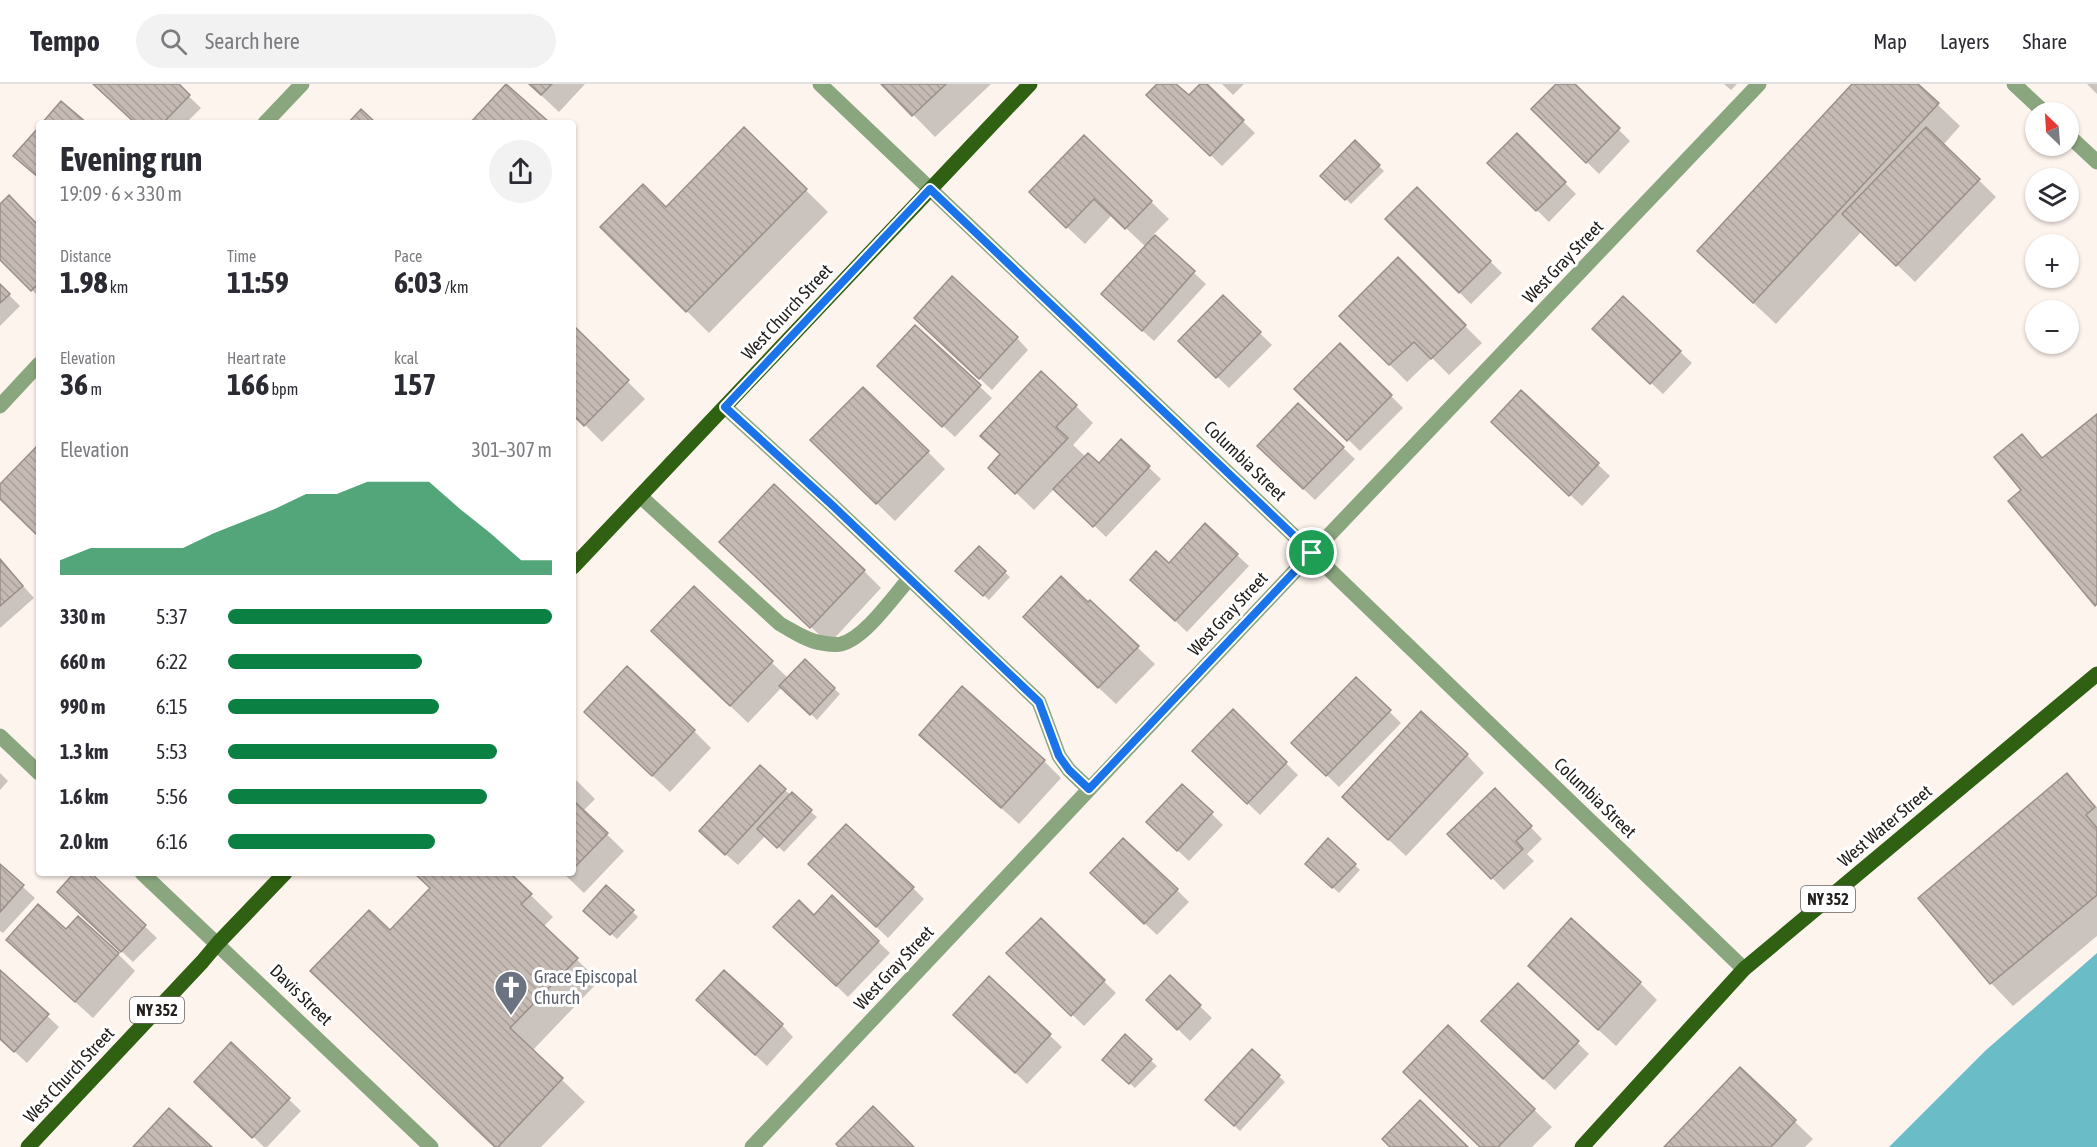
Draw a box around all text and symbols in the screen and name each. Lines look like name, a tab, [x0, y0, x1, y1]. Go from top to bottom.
search box	[136, 14, 556, 68]
text: Tempo	[30, 25, 100, 57]
icon: search	[157, 25, 190, 58]
text: Search here	[205, 28, 300, 54]
text: Map	[1873, 29, 1907, 53]
text: Layers	[1940, 29, 1990, 53]
text: Share	[2023, 29, 2067, 53]
north arrow	[2025, 102, 2079, 156]
map controls	[2025, 102, 2079, 354]
text: Evening run	[60, 140, 202, 178]
button: share	[489, 140, 552, 203]
button: layers	[2025, 168, 2079, 222]
text: 19:09 · 6 × 330 m	[60, 182, 182, 205]
street label: West Gray Street	[1518, 216, 1607, 307]
button: +	[2025, 234, 2079, 288]
text: Distance	[60, 247, 111, 265]
text: Time	[227, 247, 256, 265]
text: Pace	[394, 247, 422, 265]
street label: West Church Street	[737, 260, 836, 364]
text: 1.98	[60, 265, 108, 299]
text: 11:59	[227, 265, 289, 299]
text: 6:03	[394, 265, 442, 299]
text: km	[108, 278, 128, 296]
text: /km	[442, 278, 468, 296]
button: −	[2025, 300, 2079, 354]
text: Elevation	[60, 349, 115, 367]
text: Heart rate	[227, 349, 286, 367]
text: kcal	[394, 349, 418, 367]
text: 36	[60, 367, 88, 401]
text: 166	[227, 367, 269, 401]
text: 157	[394, 367, 436, 401]
text: m	[88, 380, 102, 398]
text: bpm	[269, 380, 298, 398]
street label: Columbia Street	[1200, 416, 1291, 505]
text: Elevation	[60, 438, 129, 461]
text: 301–307 m	[471, 438, 552, 461]
pin	[1286, 527, 1337, 578]
icon: arrive	[1295, 536, 1328, 569]
street label: West Gray Street	[1183, 567, 1272, 660]
text: 330 m	[60, 605, 105, 628]
text: 5:37	[156, 605, 188, 628]
text: 660 m	[60, 650, 105, 673]
text: 6:22	[156, 650, 188, 673]
text: 990 m	[60, 695, 105, 718]
text: 6:15	[156, 695, 188, 718]
text: 1.3 km	[60, 740, 108, 763]
text: 5:53	[156, 740, 188, 763]
street label: Columbia Street	[1550, 753, 1641, 842]
street label: West Water Street	[1833, 780, 1936, 871]
text: 1.6 km	[60, 785, 108, 808]
text: 5:56	[156, 785, 188, 808]
text: 2.0 km	[60, 830, 108, 853]
text: 6:16	[156, 830, 188, 853]
road number: NY 352	[1801, 886, 1855, 912]
street label: West Gray Street	[849, 921, 938, 1014]
street label: Davis Street	[266, 960, 337, 1029]
place label: Grace Episcopal Church	[534, 966, 638, 1008]
church icon: Grace Episcopal Church	[493, 969, 529, 1016]
road number: NY 352	[130, 997, 184, 1023]
street label: West Church Street	[19, 1023, 118, 1127]

